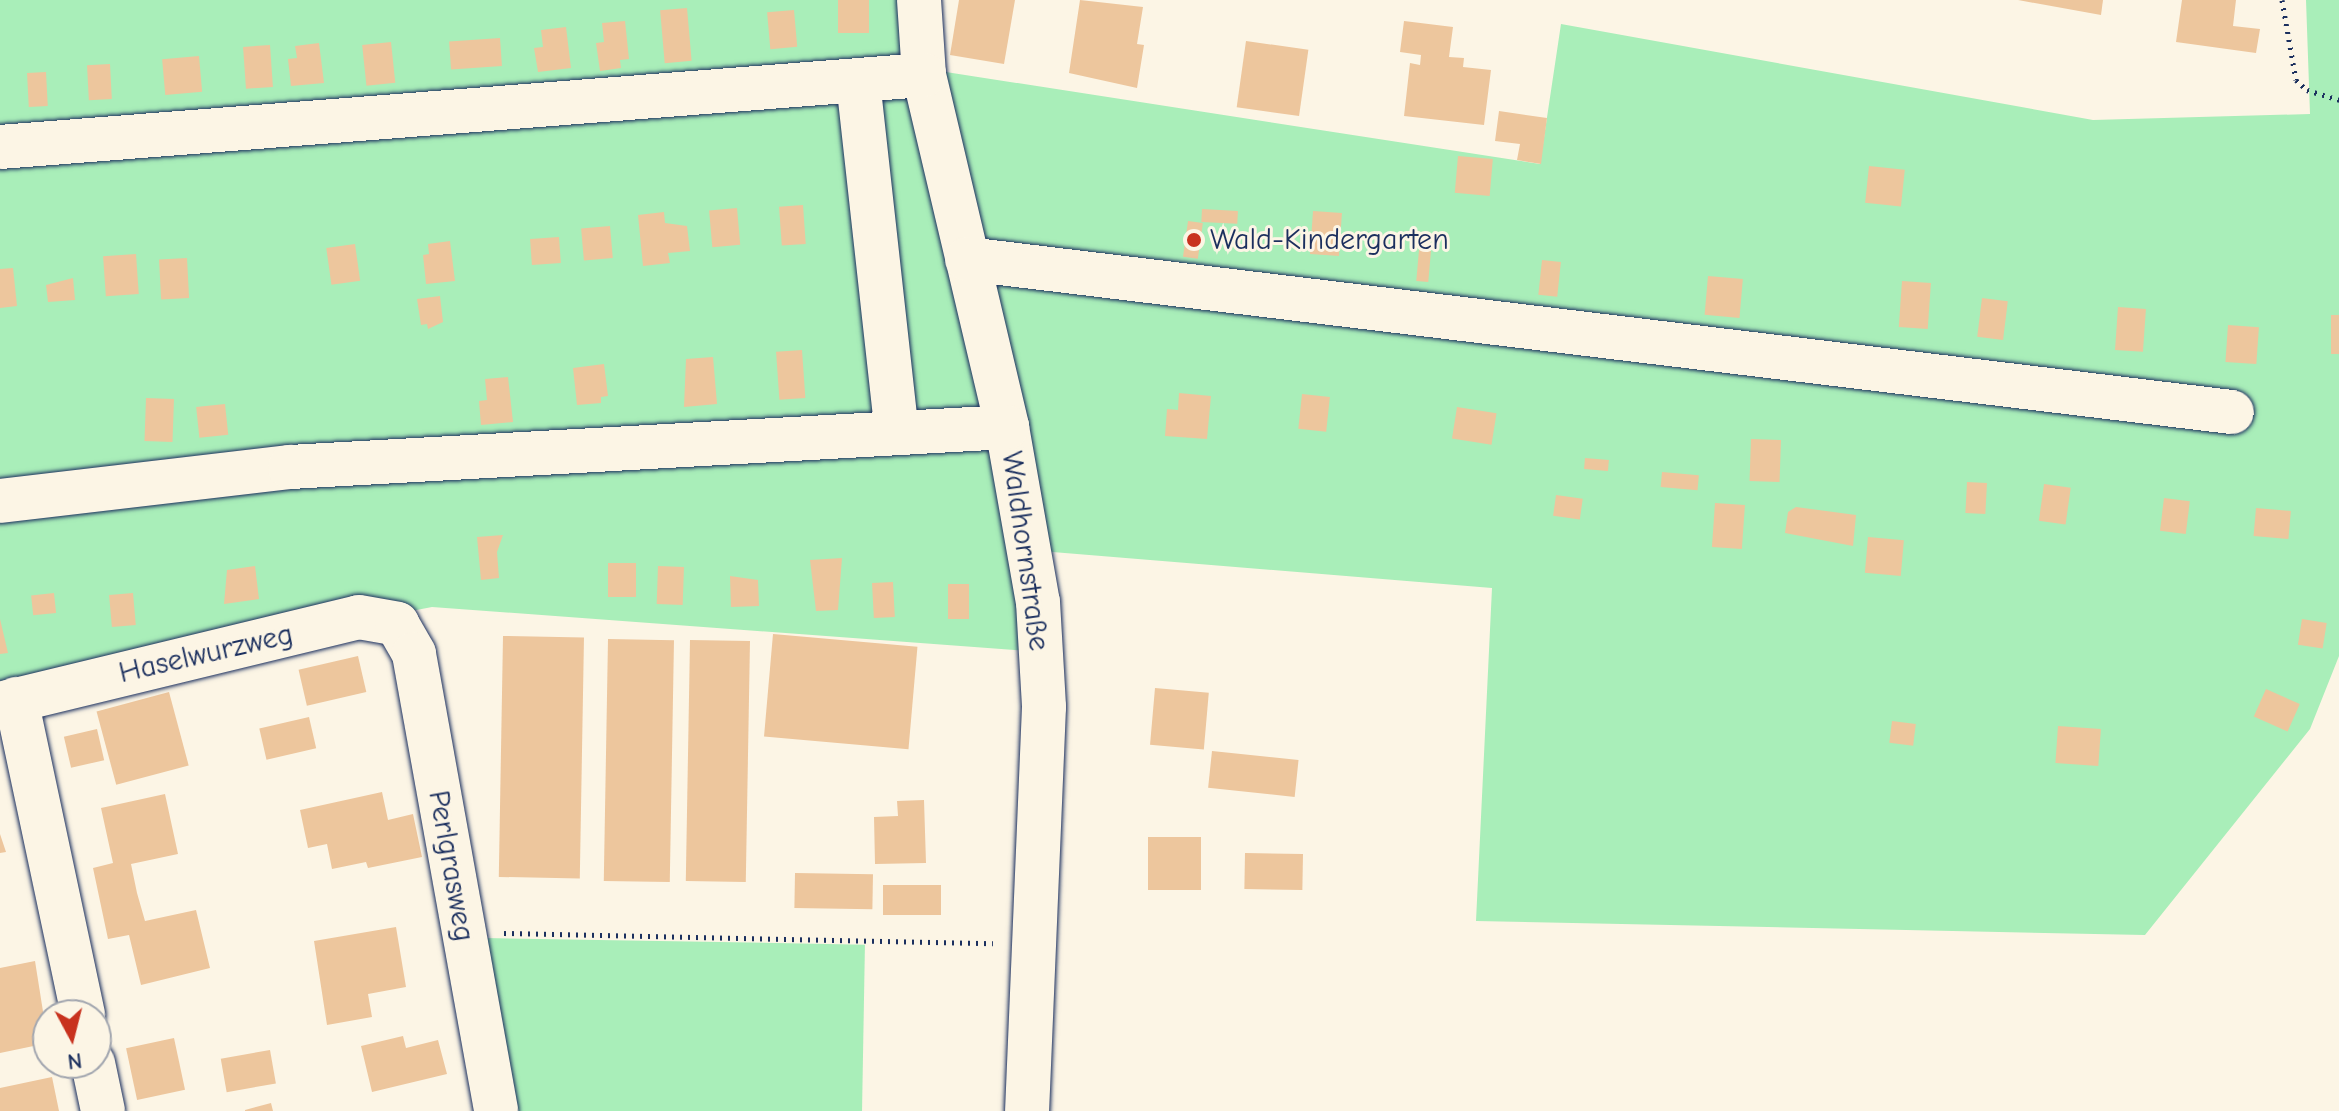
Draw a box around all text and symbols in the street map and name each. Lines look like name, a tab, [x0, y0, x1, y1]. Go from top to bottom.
place label: Wald-Kindergarten	[1210, 222, 1449, 258]
marker: Wald-Kindergarten	[1185, 231, 1203, 249]
street label: Waldhornstraße	[993, 449, 1057, 653]
street label: Haselwurzweg	[115, 616, 297, 692]
street label: Perlgrasweg	[420, 788, 482, 944]
north arrow	[32, 999, 112, 1079]
text: N	[66, 1047, 83, 1075]

